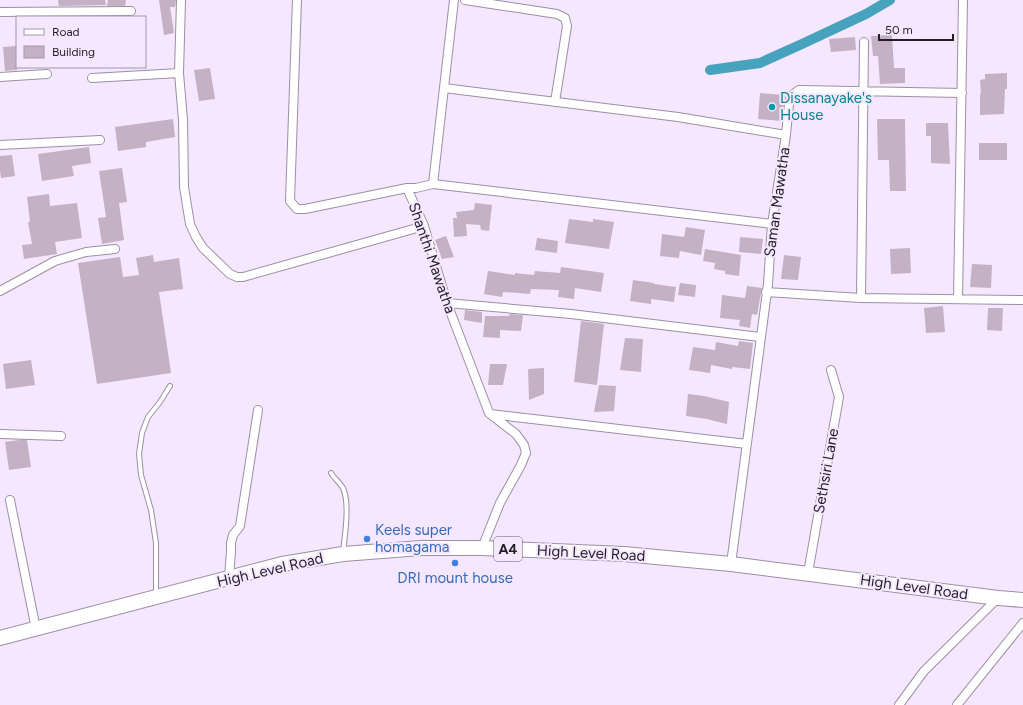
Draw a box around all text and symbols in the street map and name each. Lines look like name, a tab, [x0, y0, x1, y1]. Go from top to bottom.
legend	[16, 16, 146, 68]
scale bar	[879, 16, 953, 42]
text: 50 m	[885, 23, 913, 37]
text: Road	[52, 25, 80, 39]
text: Building	[52, 45, 95, 59]
place label: Dissanayake's House	[780, 89, 872, 124]
marker: Dissanayake's House	[767, 102, 777, 112]
street label: Saman Mawatha	[760, 146, 794, 258]
street label: Shanthi Mawatha	[405, 200, 459, 316]
street label: Sethsiri Lane	[810, 427, 842, 515]
place label: Keels super homagama	[375, 521, 452, 556]
marker: Keels super homagama	[362, 534, 372, 544]
road number: A4	[494, 537, 522, 561]
street label: High Level Road	[536, 541, 646, 565]
street label: High Level Road	[215, 549, 325, 591]
marker: DRI mount house	[450, 558, 460, 568]
place label: DRI mount house	[397, 569, 513, 587]
street label: High Level Road	[859, 571, 969, 603]

